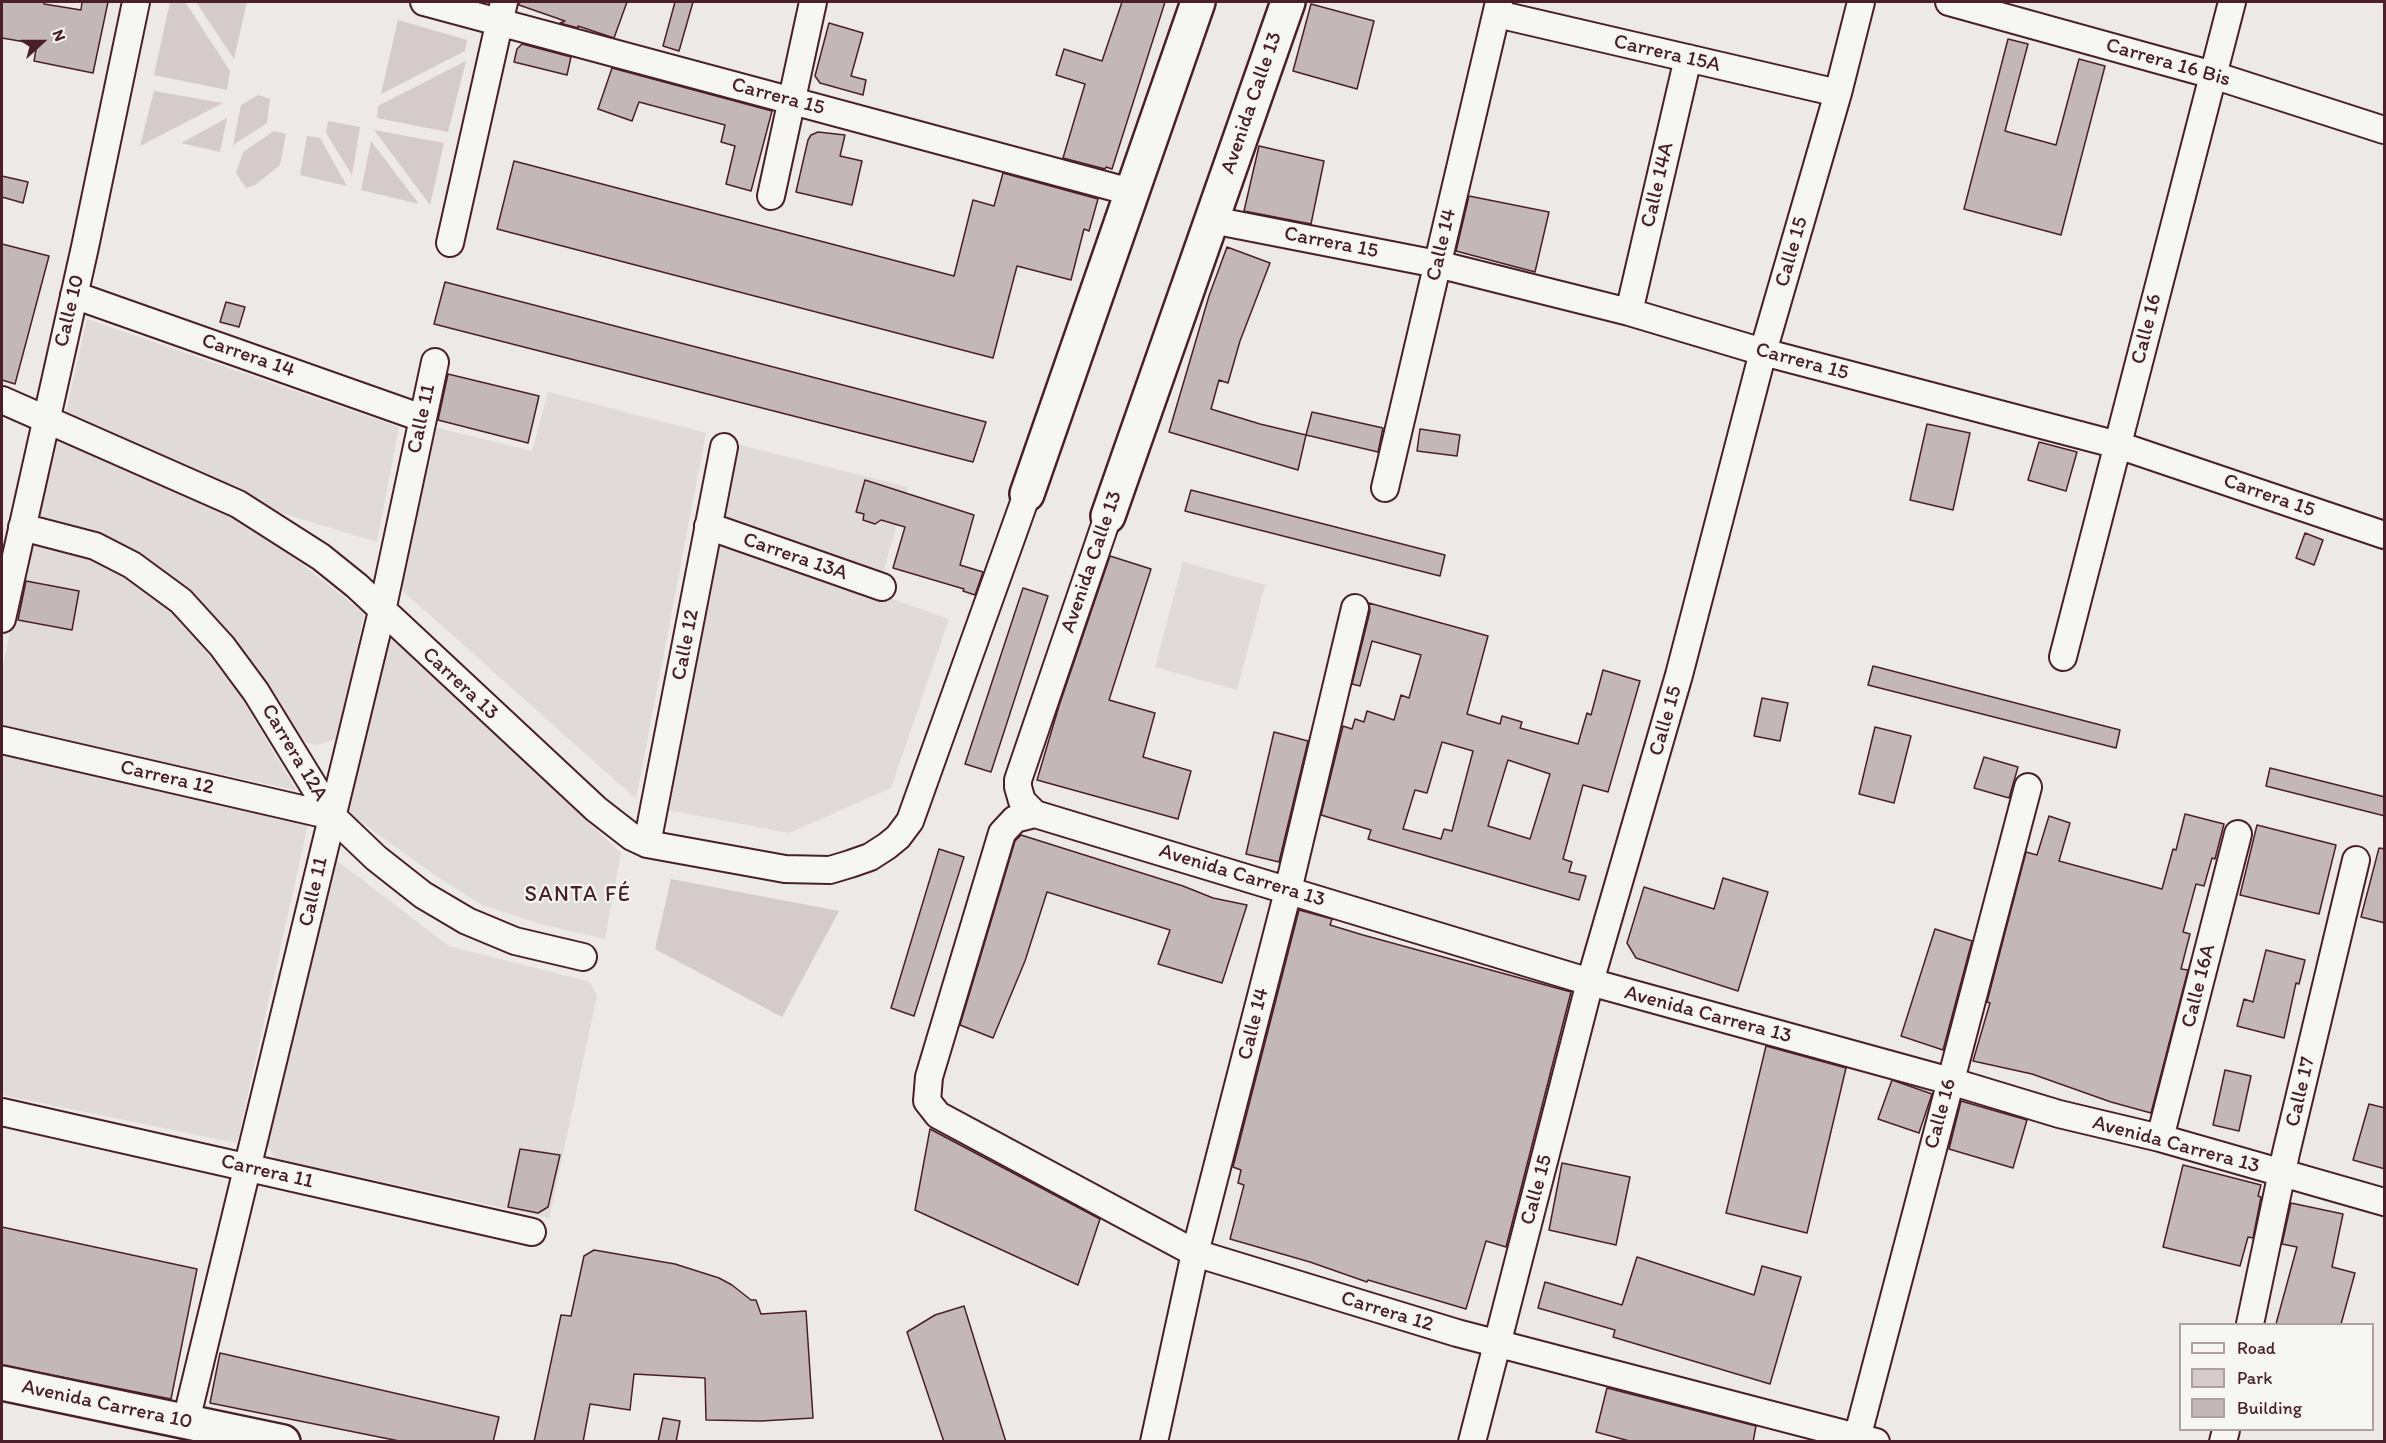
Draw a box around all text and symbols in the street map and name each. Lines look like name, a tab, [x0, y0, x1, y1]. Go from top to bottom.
north arrow	[12, 12, 72, 72]
text: N	[48, 27, 70, 44]
street label: Avenida Calle 13	[1216, 29, 1288, 177]
street label: Carrera 15A	[1611, 29, 1723, 79]
street label: Carrera 16 Bis	[2103, 33, 2233, 93]
street label: Carrera 15	[729, 72, 827, 122]
street label: Calle 14A	[1636, 140, 1680, 230]
street label: Calle 14	[1421, 206, 1463, 284]
street label: Calle 15	[1770, 214, 1814, 290]
street label: Carrera 15	[1282, 222, 1380, 264]
street label: Calle 10	[49, 272, 91, 350]
street label: Calle 16	[2126, 291, 2168, 367]
street label: Carrera 14	[198, 328, 298, 384]
street label: Carrera 15	[1753, 337, 1851, 387]
street label: Calle 11	[402, 382, 442, 456]
street label: Carrera 15	[2220, 469, 2318, 523]
street label: Avenida Calle 13	[1056, 488, 1128, 636]
street label: Carrera 13A	[739, 527, 851, 587]
street label: Calle 12	[667, 607, 705, 683]
street label: Carrera 13	[416, 642, 504, 726]
street label: Calle 15	[1644, 683, 1688, 759]
street label: Carrera 12A	[255, 700, 333, 806]
street label: Carrera 12	[118, 755, 216, 801]
street label: Avenida Carrera 13	[1156, 839, 1328, 913]
street label: Calle 11	[294, 855, 334, 929]
district label: SANTA FÉ	[524, 882, 632, 908]
street label: Calle 16A	[2176, 942, 2222, 1030]
street label: Avenida Carrera 13	[1622, 981, 1794, 1049]
street label: Calle 14	[1233, 985, 1275, 1063]
street label: Calle 17	[2281, 1054, 2321, 1130]
street label: Calle 16	[1920, 1076, 1962, 1152]
street label: Avenida Carrera 13	[2090, 1111, 2262, 1179]
street label: Carrera 11	[218, 1149, 316, 1195]
street label: Calle 15	[1516, 1152, 1558, 1228]
street label: Carrera 12	[1338, 1286, 1436, 1338]
legend	[2179, 1323, 2374, 1431]
text: Road	[2237, 1337, 2276, 1359]
text: Park	[2237, 1367, 2272, 1389]
street label: Avenida Carrera 10	[19, 1375, 195, 1435]
text: Building	[2237, 1397, 2302, 1419]

